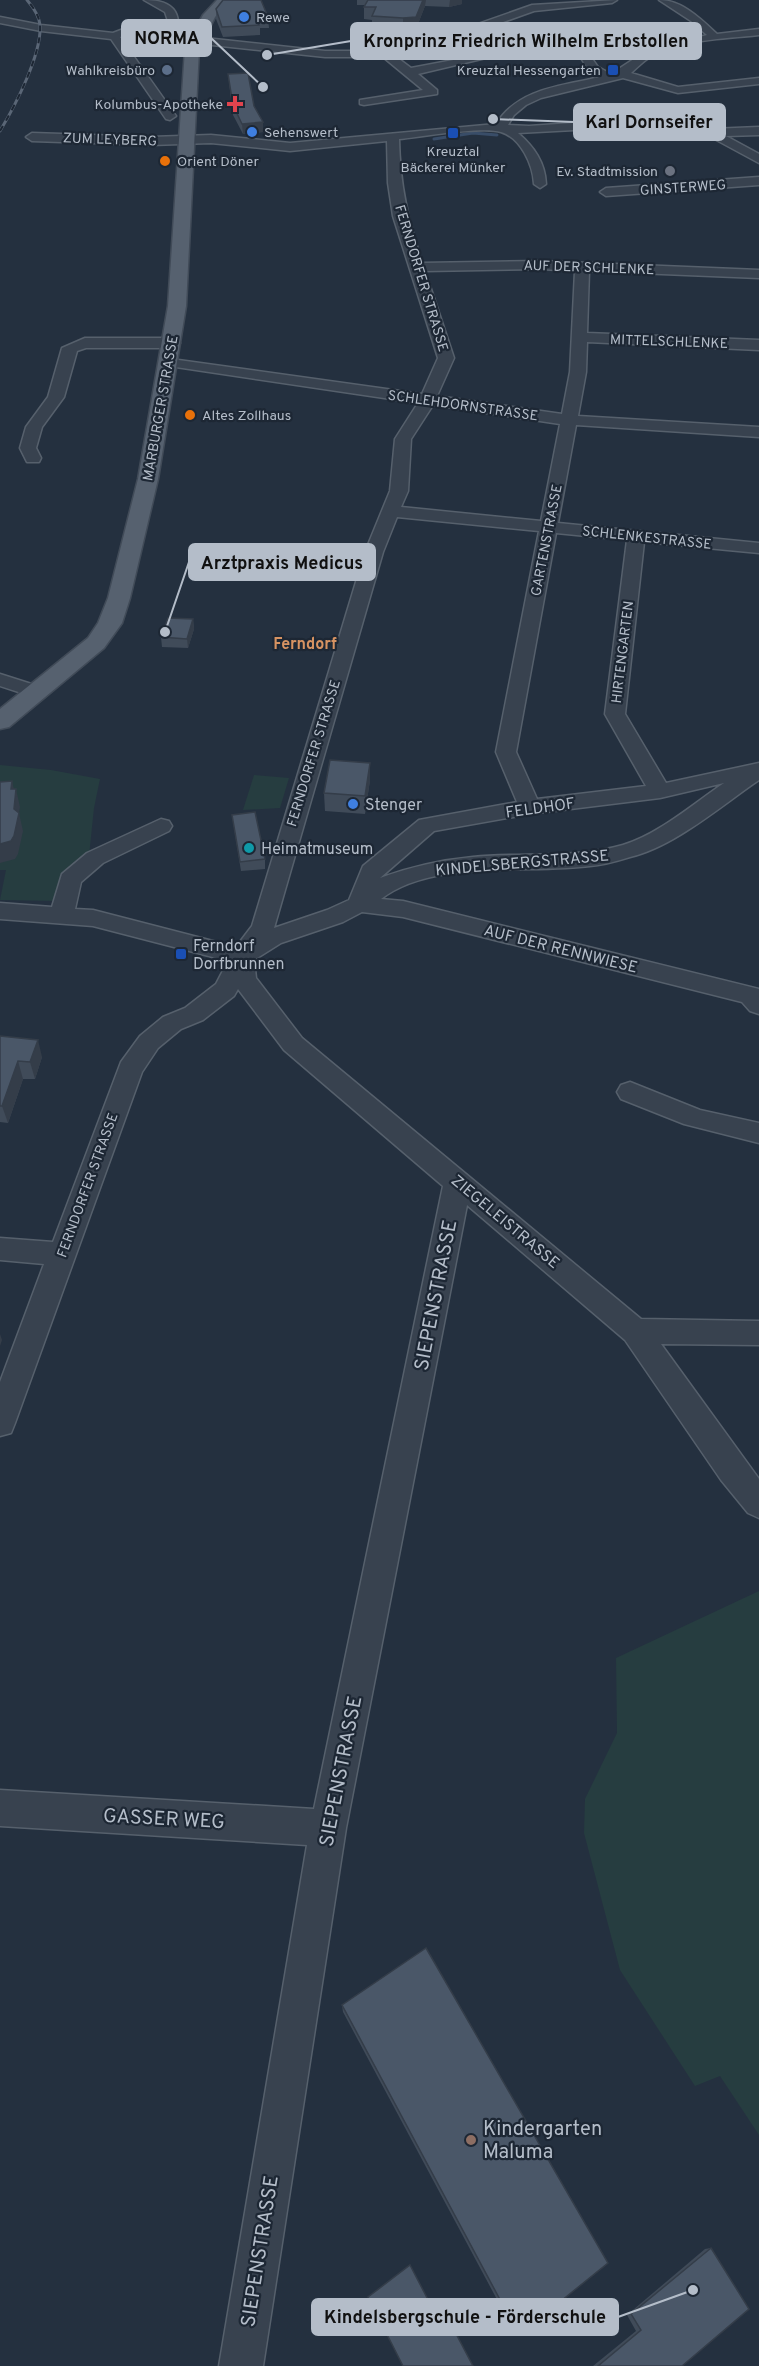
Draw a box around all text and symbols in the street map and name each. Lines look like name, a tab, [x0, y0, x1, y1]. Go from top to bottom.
marker: Rewe	[237, 10, 251, 24]
place label: Rewe	[256, 10, 290, 27]
callout: NORMA	[122, 20, 211, 56]
callout: Kronprinz Friedrich Wilhelm Erbstollen	[351, 23, 701, 59]
text: NORMA	[134, 28, 200, 51]
text: Kronprinz Friedrich Wilhelm Erbstollen	[363, 31, 689, 54]
place label: Wahlkreisbüro	[66, 63, 155, 80]
marker: Wahlkreisbüro	[160, 63, 174, 77]
place label: Kreuztal Hessengarten	[457, 63, 601, 80]
marker: Kreuztal Hessengarten	[606, 63, 620, 77]
place label: Kolumbus-Apotheke	[95, 97, 223, 114]
marker: Kolumbus-Apotheke	[228, 97, 242, 111]
callout: Karl Dornseifer	[574, 104, 725, 140]
text: Karl Dornseifer	[585, 112, 713, 135]
marker: Sehenswert	[245, 125, 259, 139]
place label: Sehenswert	[264, 125, 338, 142]
marker: Kreuztal Bäckerei Münker	[446, 126, 460, 140]
street label: ZUM LEYBERG	[63, 130, 157, 151]
place label: Kreuztal Bäckerei Münker	[401, 144, 506, 177]
marker: Orient Döner	[158, 154, 172, 168]
place label: Orient Döner	[177, 154, 259, 171]
place label: Ev. Stadtmission	[556, 164, 658, 181]
marker: Ev. Stadtmission	[663, 164, 677, 178]
street label: GINSTERWEG	[639, 177, 727, 200]
street label: FERNDORFER STRASSE	[390, 203, 451, 354]
street label: AUF DER SCHLENKE	[523, 258, 655, 279]
street label: MITTELSCHLENKE	[610, 332, 728, 353]
street label: MARBURGER STRASSE	[140, 334, 183, 482]
street label: SCHLEHDORNSTRASSE	[387, 388, 539, 425]
marker: Altes Zollhaus	[183, 408, 197, 422]
place label: Altes Zollhaus	[202, 408, 291, 425]
street label: GARTENSTRASSE	[528, 483, 567, 598]
street label: SCHLENKESTRASSE	[581, 523, 712, 554]
callout: Arztpraxis Medicus	[189, 544, 375, 580]
text: Arztpraxis Medicus	[201, 553, 363, 576]
street label: HIRTENGARTEN	[609, 600, 638, 704]
district label: Ferndorf	[273, 635, 337, 655]
street label: FERNDORFER STRASSE	[284, 678, 345, 829]
street label: FELDHOF	[504, 794, 576, 824]
place label: Stenger	[365, 796, 422, 816]
marker: Stenger	[346, 797, 360, 811]
place label: Heimatmuseum	[261, 840, 373, 860]
marker: Heimatmuseum	[242, 841, 256, 855]
street label: KINDELSBERGSTRASSE	[435, 846, 610, 882]
street label: AUF DER RENNWIESE	[482, 921, 639, 979]
place label: Ferndorf Dorfbrunnen	[193, 937, 285, 975]
marker: Ferndorf Dorfbrunnen	[174, 947, 188, 961]
street label: FERNDORFER STRASSE	[54, 1111, 123, 1260]
street label: ZIEGELEISTRASSE	[446, 1171, 563, 1274]
street label: SIEPENSTRASSE	[410, 1218, 464, 1373]
street label: SIEPENSTRASSE	[315, 1694, 369, 1849]
street label: GASSER WEG	[102, 1804, 225, 1836]
place label: Kindergarten Maluma	[483, 2117, 602, 2166]
marker: Kindergarten Maluma	[464, 2133, 478, 2147]
street label: SIEPENSTRASSE	[236, 2174, 286, 2329]
callout: Kindelsbergschule - Förderschule	[312, 2299, 618, 2335]
text: Kindelsbergschule - Förderschule	[324, 2307, 606, 2330]

